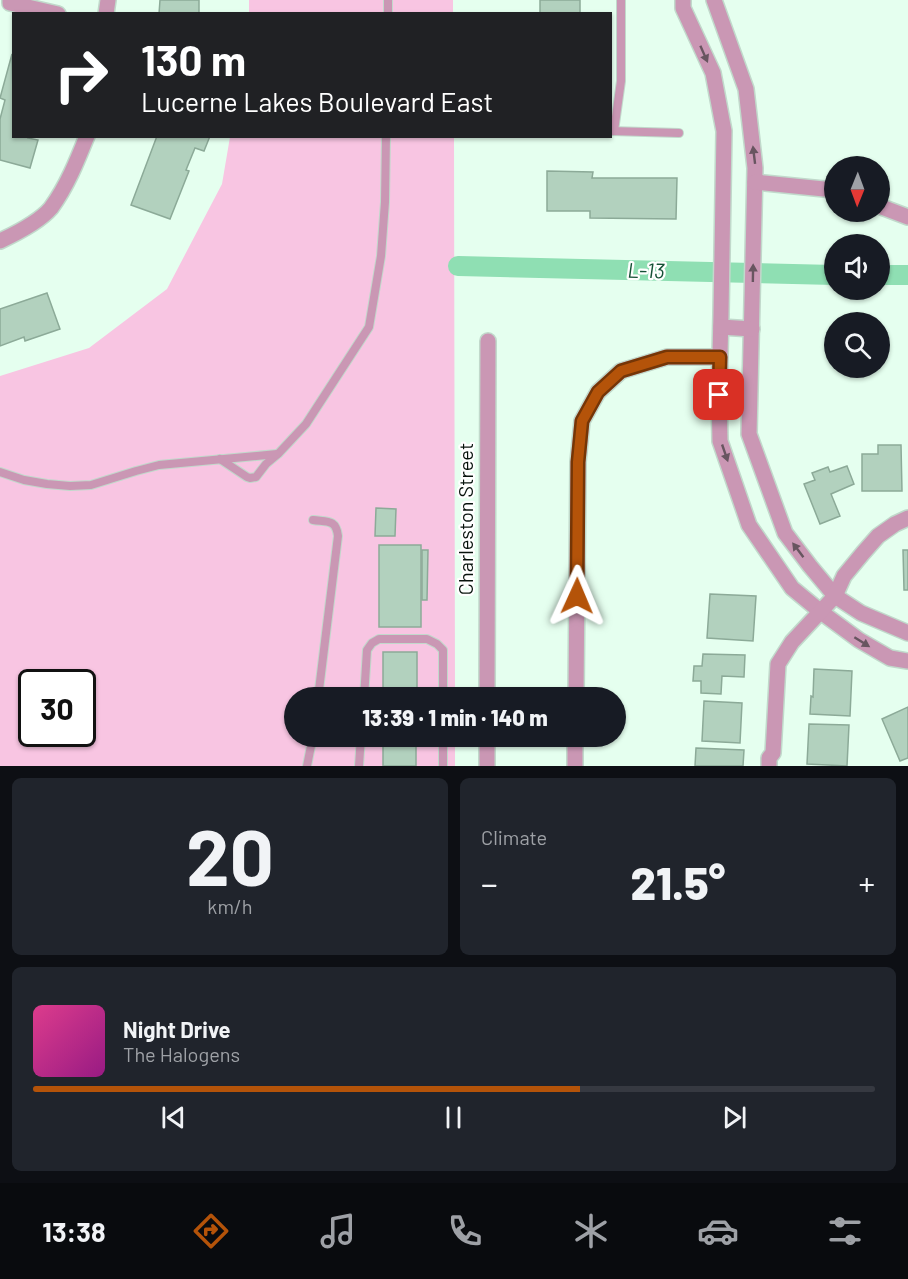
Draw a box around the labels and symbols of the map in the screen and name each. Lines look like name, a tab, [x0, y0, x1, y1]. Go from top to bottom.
one-way arrow	[700, 45, 709, 63]
one-way arrow	[749, 146, 759, 165]
north arrow	[824, 156, 890, 222]
water label: L-13	[627, 257, 665, 282]
one-way arrow	[749, 264, 758, 283]
pin	[693, 369, 744, 420]
street label: Charleston Street	[453, 443, 477, 595]
one-way arrow	[720, 444, 730, 462]
one-way arrow	[792, 543, 804, 559]
position arrow	[545, 564, 609, 628]
one-way arrow	[854, 636, 870, 647]
speed limit sign: 30	[18, 669, 96, 747]

